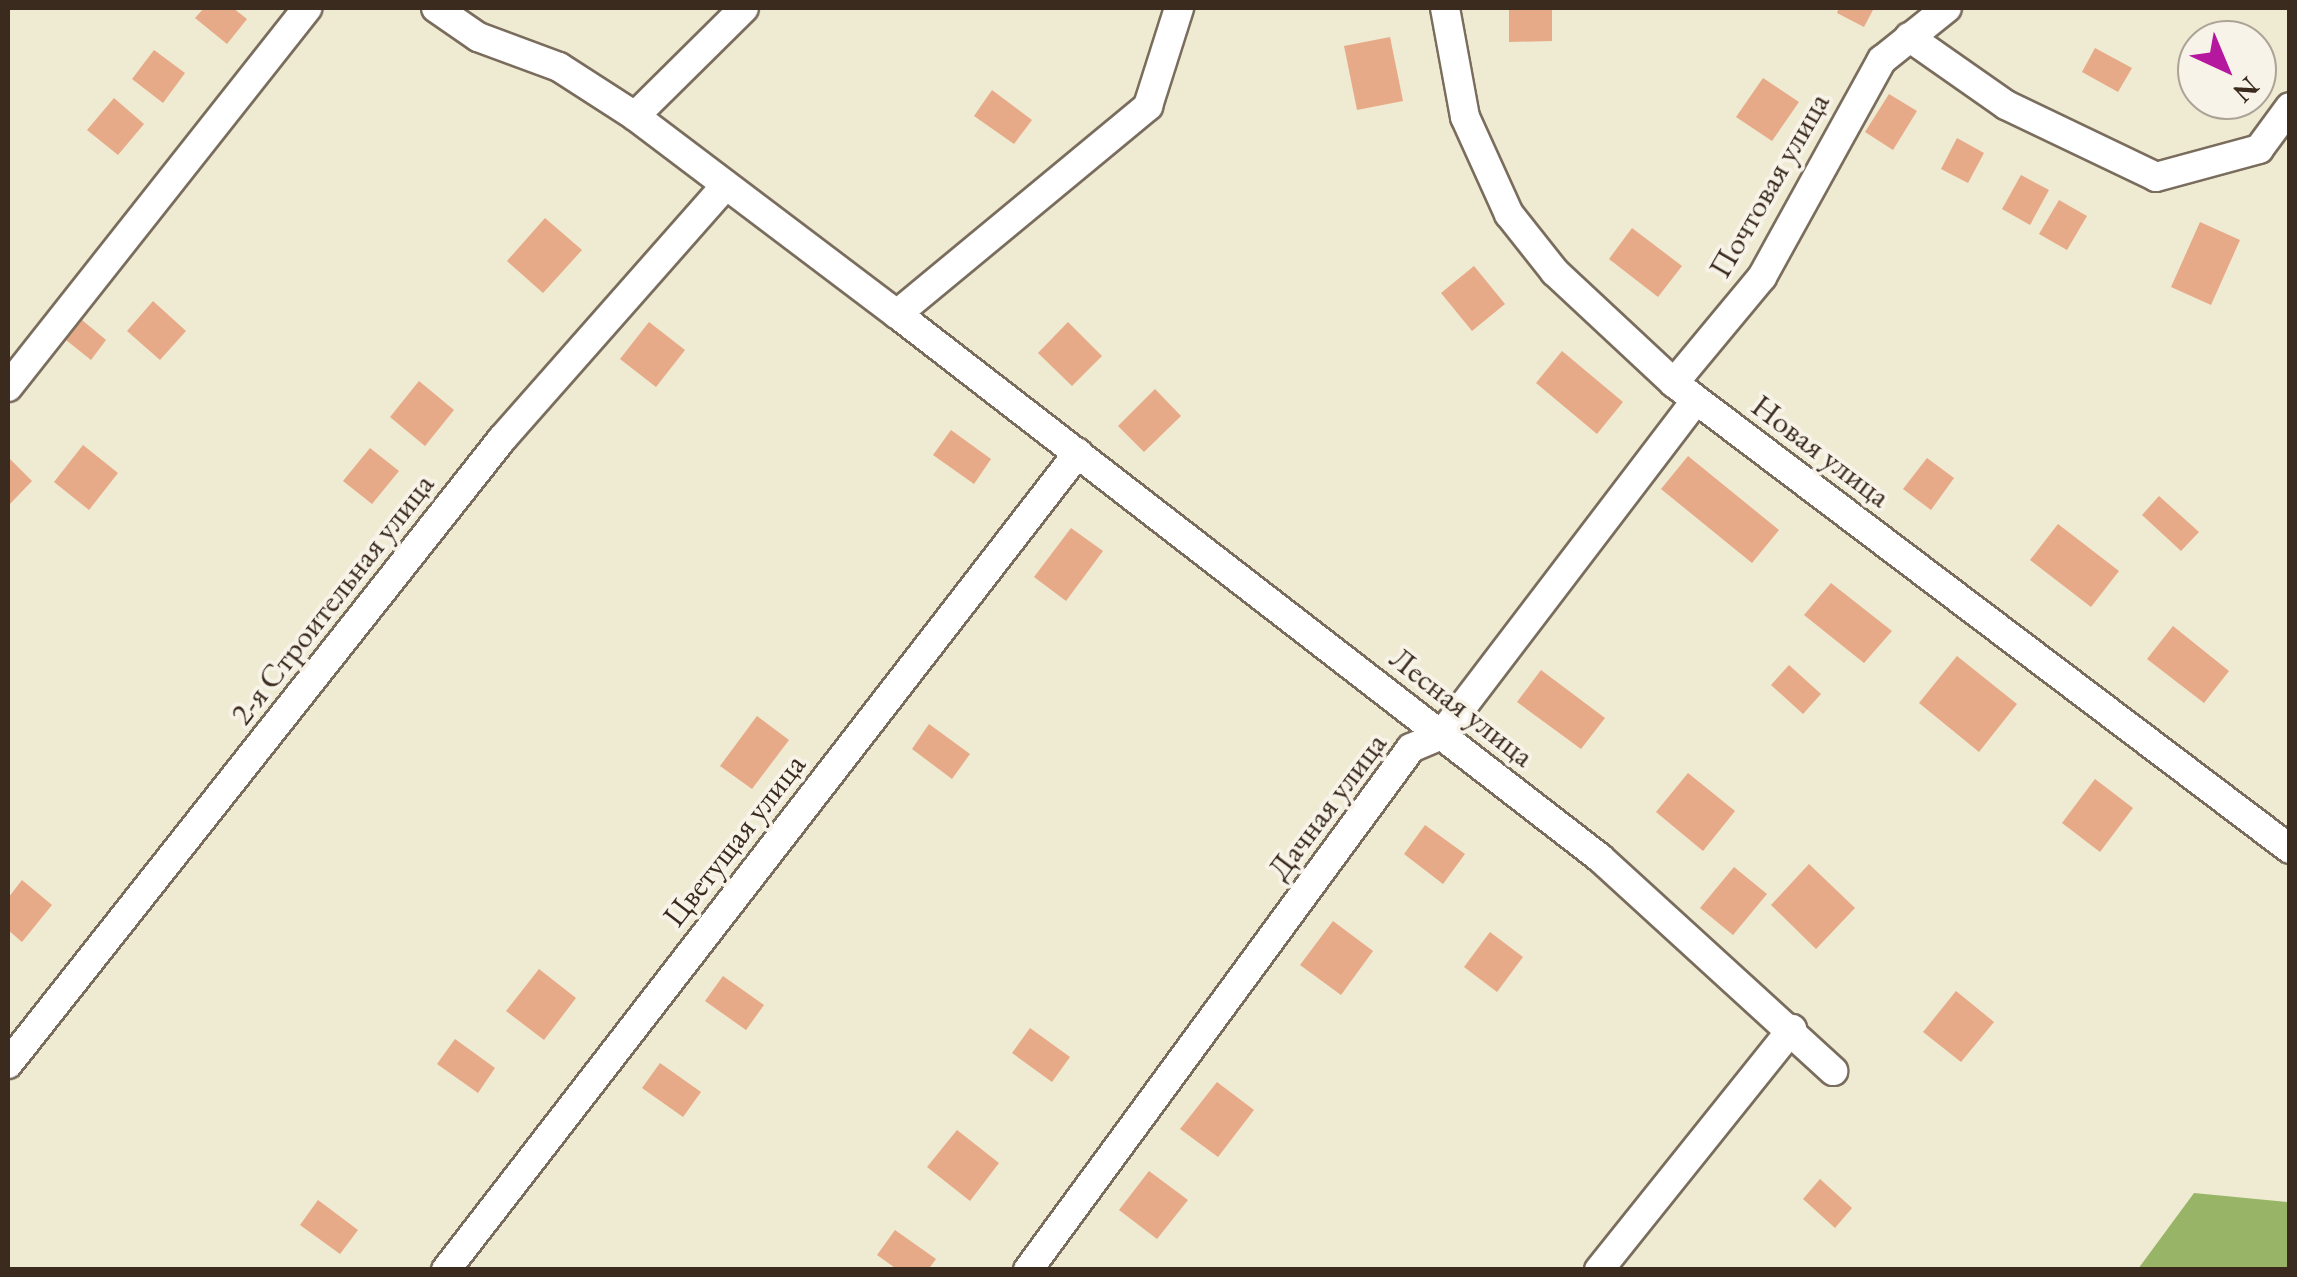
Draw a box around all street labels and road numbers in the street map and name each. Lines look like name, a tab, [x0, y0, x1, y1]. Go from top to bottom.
street label: Почтовая улица	[1701, 86, 1837, 284]
street label: Новая улица	[1744, 386, 1898, 516]
street label: 2-я Строительная улица	[222, 466, 442, 732]
street label: Лесная улица	[1382, 639, 1542, 775]
street label: Дачная улица	[1259, 725, 1395, 887]
street label: Цветущая улица	[655, 746, 813, 934]

